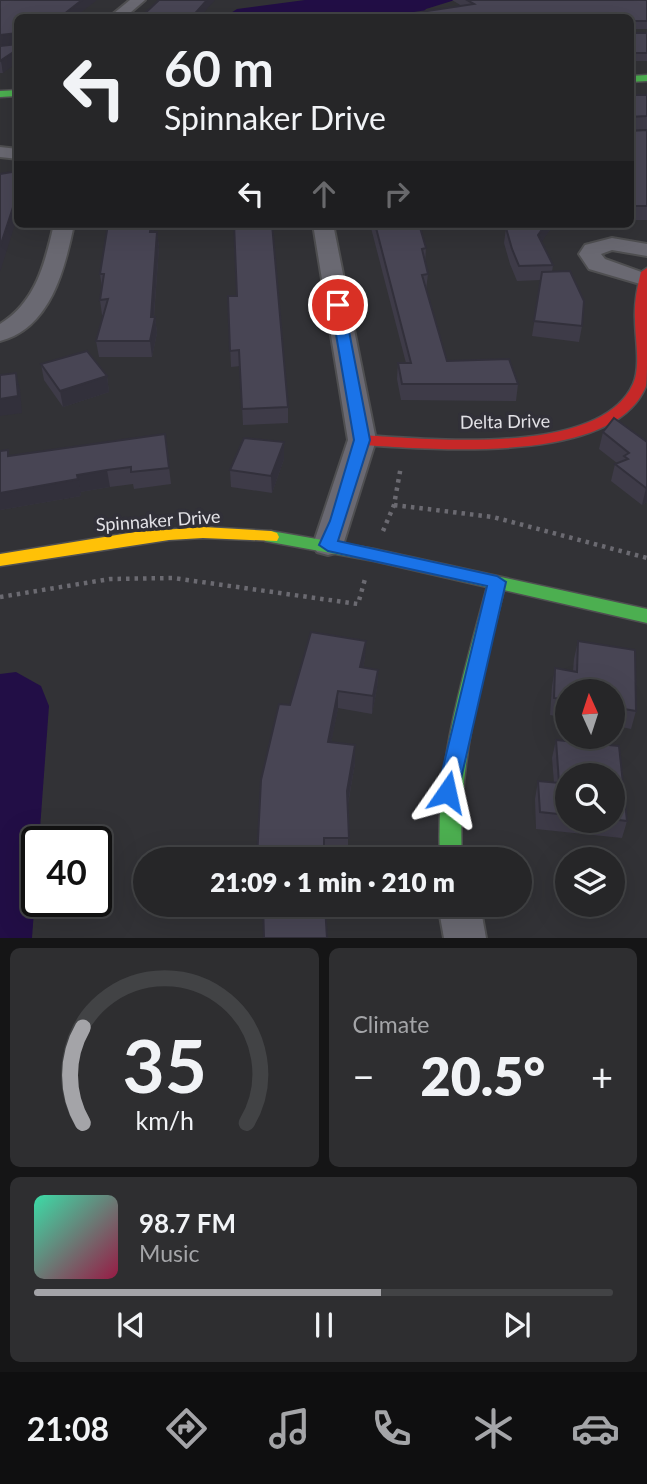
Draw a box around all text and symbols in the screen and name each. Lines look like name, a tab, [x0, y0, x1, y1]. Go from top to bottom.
text: 60 m	[164, 39, 274, 97]
icon: left	[49, 42, 140, 133]
text: Spinnaker Drive	[164, 98, 386, 137]
icon: left	[232, 175, 270, 213]
icon: ahead	[305, 175, 343, 213]
icon: right	[378, 175, 416, 213]
pin	[308, 275, 368, 335]
icon: arrive	[319, 286, 357, 324]
street label: Delta Drive	[460, 409, 550, 433]
street label: Spinnaker Drive	[95, 505, 221, 535]
north arrow	[555, 679, 625, 749]
map controls	[555, 679, 625, 917]
position arrow	[410, 755, 484, 829]
button: search	[555, 763, 625, 833]
speed limit sign: 40	[21, 826, 112, 917]
button: layers	[555, 847, 625, 917]
text: 21:09 · 1 min · 210 m	[210, 866, 455, 898]
text: Climate	[353, 1010, 429, 1038]
text: 35	[122, 1022, 206, 1110]
text: 20.5°	[420, 1045, 545, 1107]
text: −	[353, 1053, 375, 1099]
text: +	[591, 1053, 613, 1099]
text: km/h	[135, 1105, 194, 1135]
text: 98.7 FM	[139, 1207, 236, 1239]
text: Music	[139, 1239, 199, 1267]
icon: previous	[112, 1306, 150, 1344]
icon: pause	[305, 1306, 343, 1344]
icon: next	[498, 1306, 536, 1344]
icon: directions	[162, 1404, 211, 1453]
icon: music	[265, 1404, 314, 1453]
icon: phone	[367, 1404, 416, 1453]
icon: climate	[469, 1404, 518, 1453]
icon: car	[571, 1404, 620, 1453]
text: 21:08	[27, 1409, 109, 1448]

